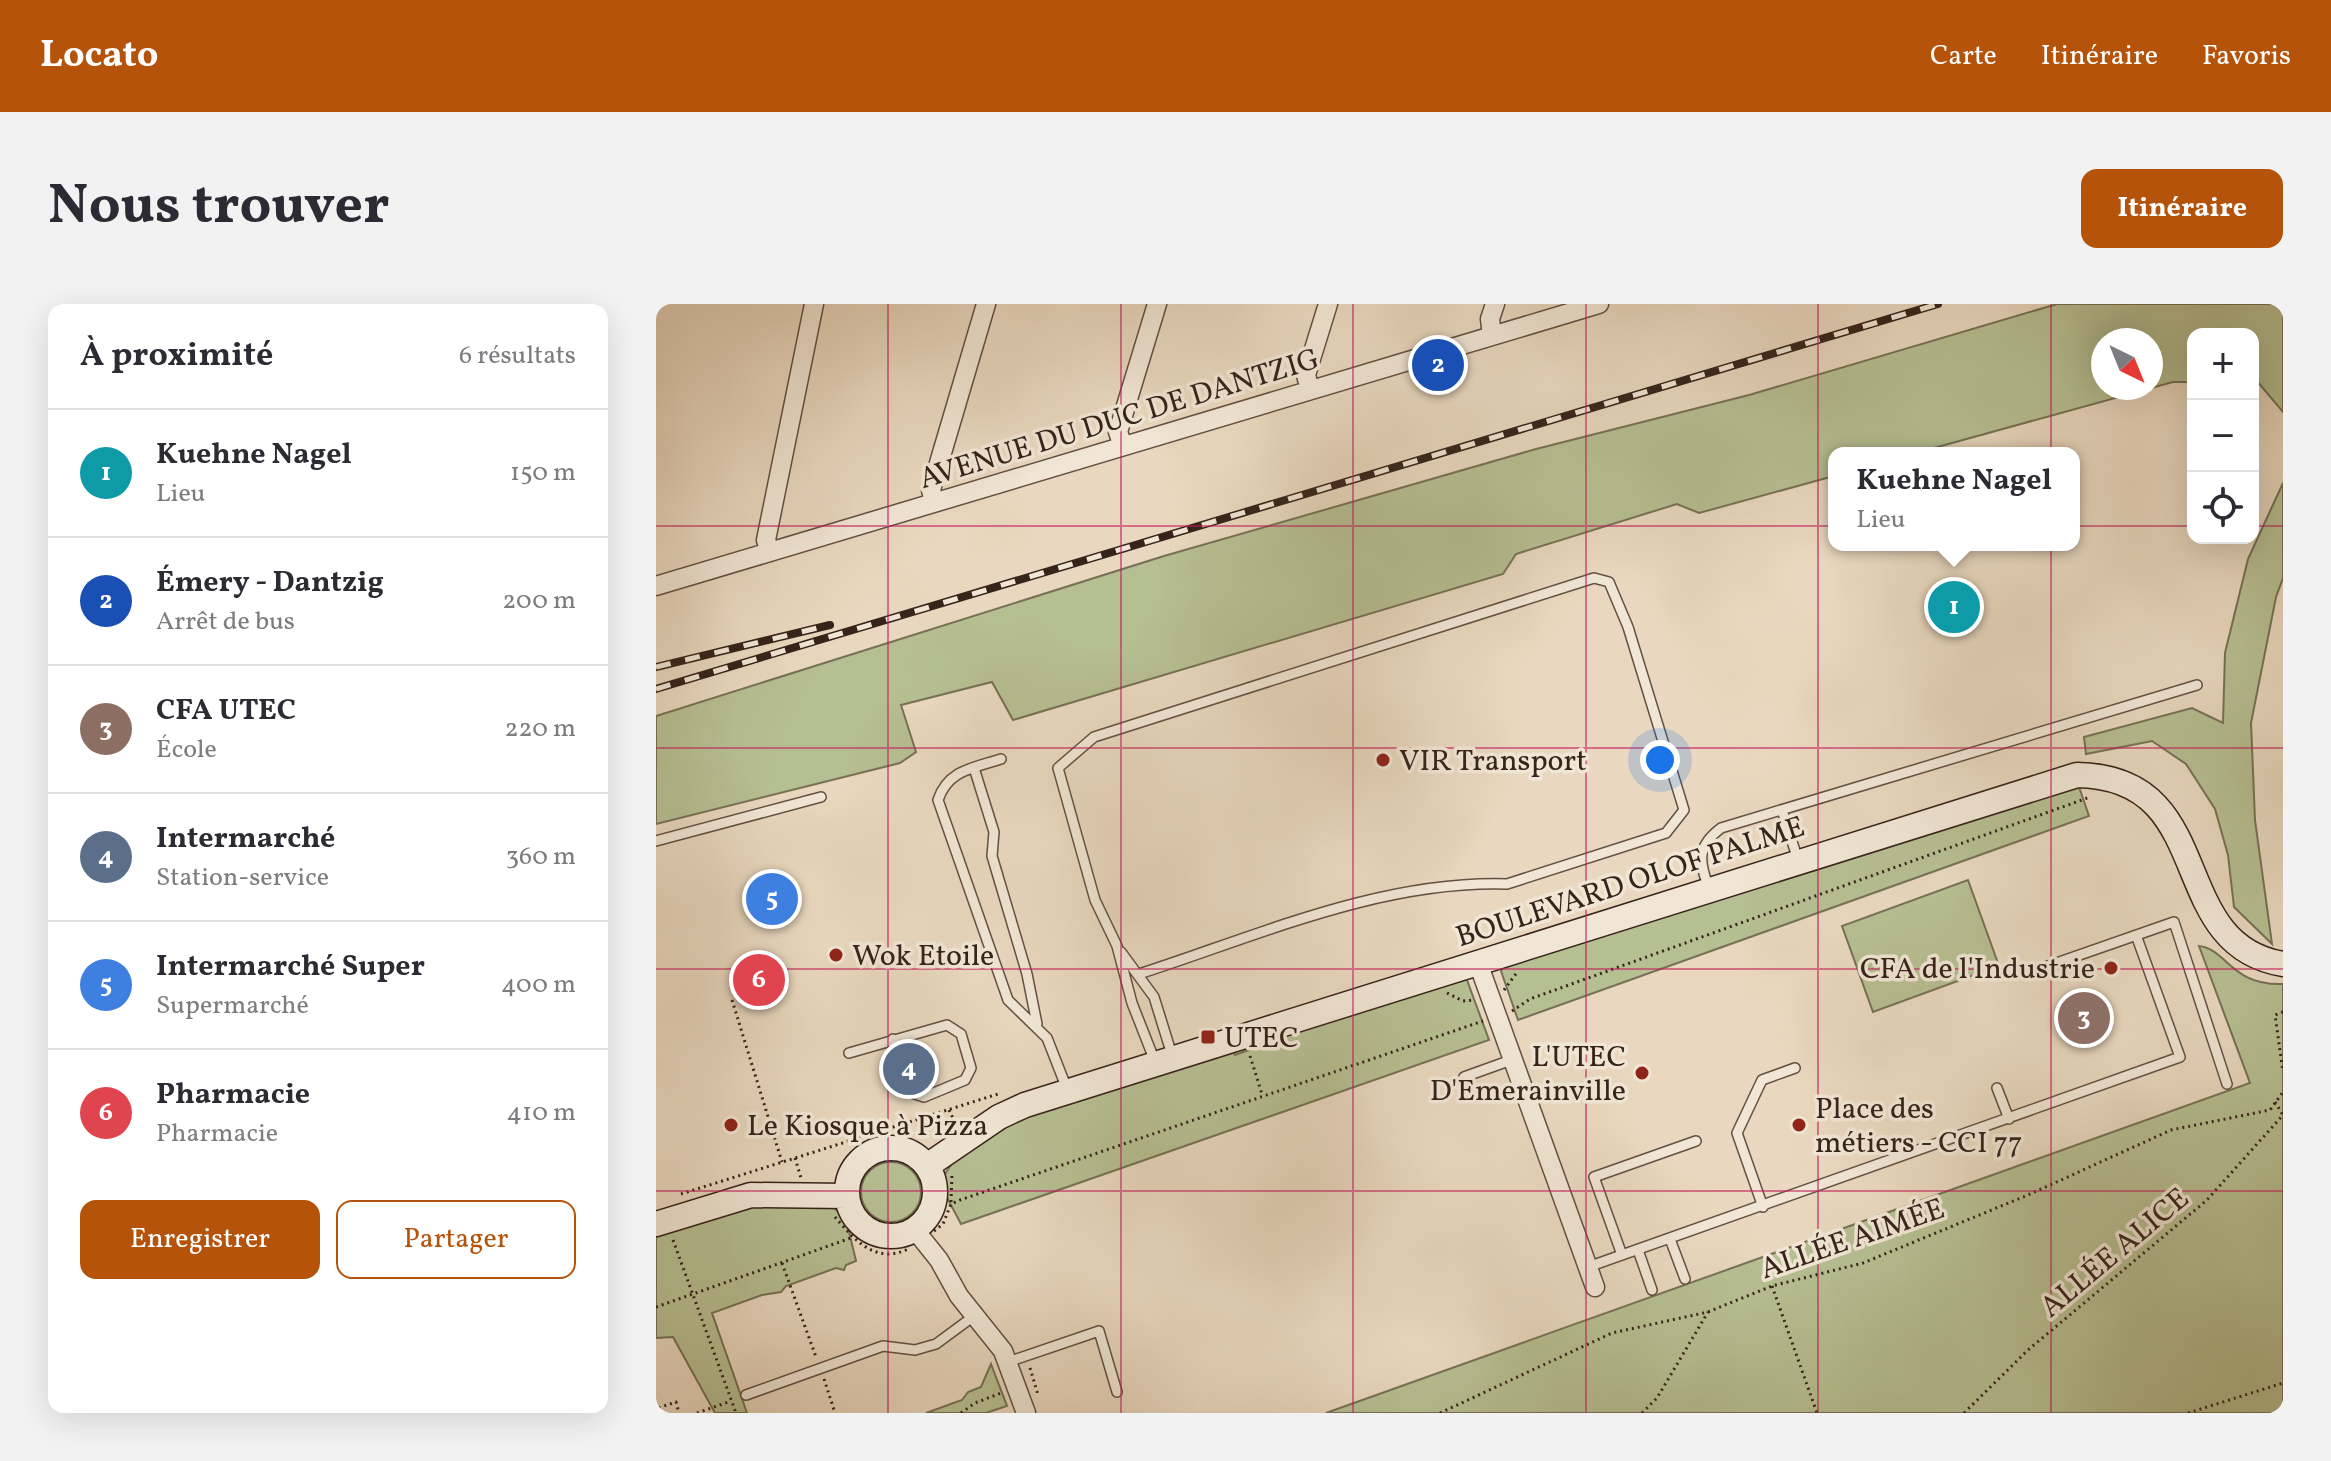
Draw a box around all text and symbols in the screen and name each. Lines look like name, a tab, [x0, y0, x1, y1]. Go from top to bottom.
text: Locato	[40, 30, 158, 83]
text: Carte	[1930, 37, 1997, 76]
text: Itinéraire	[2041, 37, 2158, 76]
text: Favoris	[2202, 37, 2291, 76]
text: Nous trouver	[48, 169, 390, 247]
button: Itinéraire	[2081, 169, 2283, 248]
north arrow	[2091, 328, 2163, 400]
map controls	[2187, 328, 2259, 544]
button: +	[2187, 328, 2259, 400]
text: À proximité	[80, 333, 273, 380]
pin: 2	[1412, 335, 1464, 395]
text: 6 résultats	[459, 338, 576, 374]
street label: AVENUE DU DUC DE DANTZIG	[914, 339, 1325, 501]
button: −	[2187, 400, 2259, 472]
text: Kuehne Nagel	[156, 434, 352, 476]
popup	[1828, 447, 2080, 551]
text: 1	[101, 455, 111, 491]
text: 150 m	[510, 455, 576, 491]
text: Kuehne Nagel	[1856, 460, 2052, 502]
button: locate	[2187, 472, 2259, 544]
text: Lieu	[156, 476, 205, 512]
text: Lieu	[1856, 502, 1906, 538]
text: Émery - Dantzig	[156, 562, 384, 604]
pin: 1	[1928, 577, 1980, 637]
text: 2	[99, 583, 113, 619]
text: 200 m	[502, 583, 576, 619]
text: Arrêt de bus	[156, 604, 295, 640]
text: CFA UTEC	[156, 690, 296, 732]
text: 3	[99, 711, 113, 747]
text: 220 m	[504, 711, 576, 747]
text: École	[156, 732, 217, 768]
your location	[1640, 740, 1680, 780]
place label: VIR Transport	[1399, 741, 1587, 783]
marker: VIR Transport	[1374, 751, 1392, 769]
street label: BOULEVARD OLOF PALME	[1451, 807, 1810, 959]
text: Intermarché	[156, 818, 335, 860]
text: 4	[98, 839, 114, 875]
text: 360 m	[506, 839, 576, 875]
text: Station-service	[156, 860, 329, 896]
pin: 5	[746, 869, 798, 929]
place label: Wok Etoile	[852, 936, 994, 978]
text: Intermarché Super	[156, 946, 425, 988]
marker: Wok Etoile	[827, 946, 845, 964]
place label: CFA de l'Industrie	[1860, 949, 2095, 991]
pin: 6	[733, 950, 785, 1010]
marker: CFA de l'Industrie	[2102, 959, 2120, 977]
text: 5	[100, 967, 112, 1003]
text: 400 m	[501, 967, 576, 1003]
text: Supermarché	[156, 988, 309, 1024]
pin: 3	[2058, 988, 2110, 1048]
place label: UTEC	[1224, 1018, 1299, 1060]
marker: UTEC	[1199, 1028, 1217, 1046]
place label: L'UTEC D'Emerainville	[1430, 1037, 1626, 1113]
pin: 4	[883, 1039, 935, 1099]
marker: L'UTEC D'Emerainville	[1633, 1064, 1651, 1082]
text: Pharmacie	[156, 1074, 310, 1116]
place label: Place des métiers - CCI 77	[1815, 1089, 2023, 1165]
text: 6	[99, 1095, 113, 1131]
text: 410 m	[507, 1095, 576, 1131]
place label: Le Kiosque à Pizza	[747, 1106, 988, 1148]
text: Pharmacie	[156, 1116, 278, 1152]
marker: Le Kiosque à Pizza	[722, 1116, 740, 1134]
marker: Place des métiers - CCI 77	[1790, 1116, 1808, 1134]
street label: ALLÉE ALICE	[2032, 1179, 2199, 1328]
street label: ALLÉE AIMÉE	[1755, 1189, 1951, 1291]
button: Enregistrer	[80, 1200, 320, 1279]
button: Partager	[336, 1200, 576, 1279]

